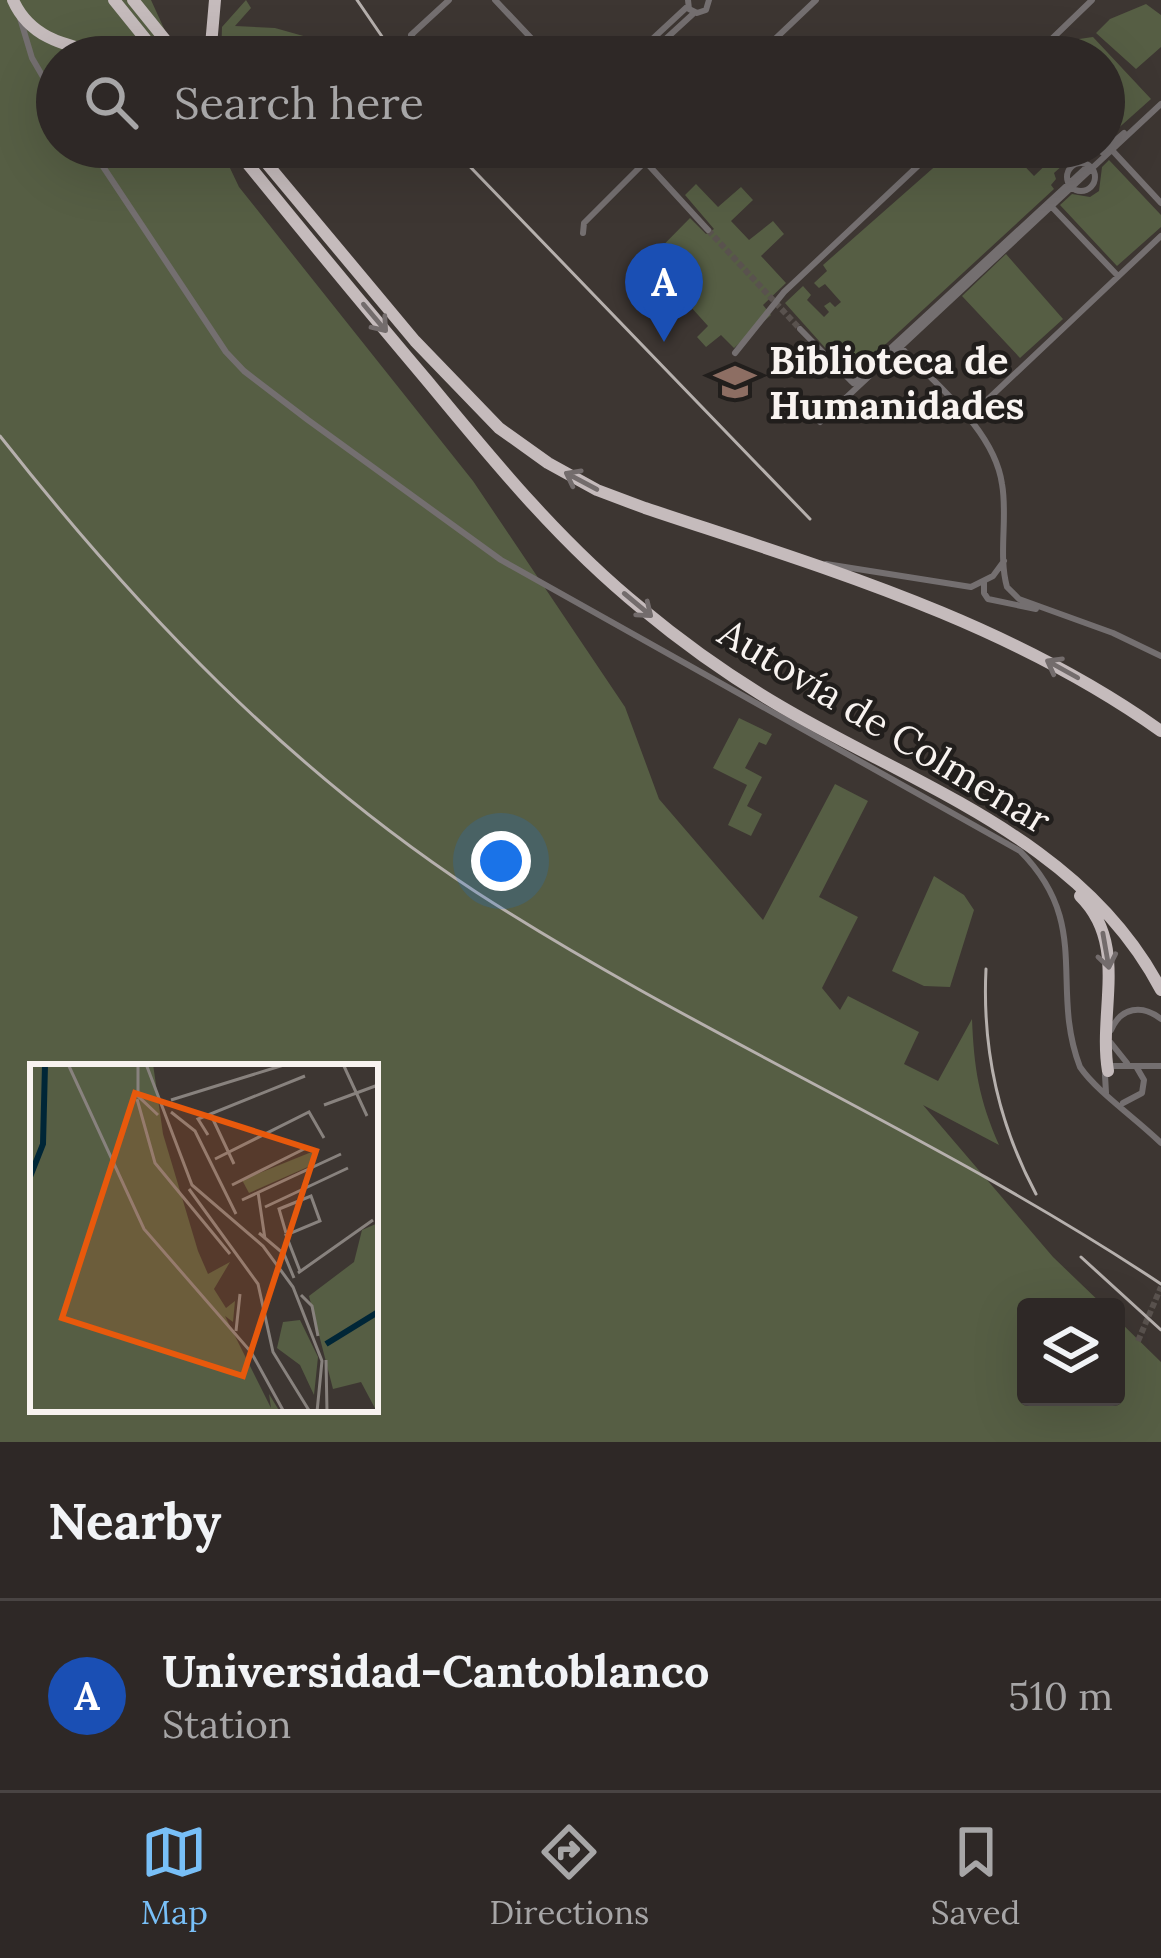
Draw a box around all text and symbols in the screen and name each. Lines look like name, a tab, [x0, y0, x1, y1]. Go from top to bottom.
search box	[36, 36, 1125, 168]
icon: search	[78, 69, 144, 135]
text: Search here	[174, 74, 424, 131]
pin: A	[625, 243, 703, 342]
one-way arrow	[360, 302, 388, 333]
place label: Biblioteca de Humanidades	[769, 335, 1024, 430]
school or university icon: Biblioteca de Humanidades	[712, 359, 758, 405]
one-way arrow	[564, 468, 599, 491]
one-way arrow	[622, 590, 653, 618]
street label: Autovía de Colmenar	[709, 607, 1060, 845]
one-way arrow	[1046, 657, 1081, 680]
your location	[471, 831, 531, 891]
one-way arrow	[1096, 931, 1118, 970]
inset map	[30, 1064, 378, 1412]
map controls	[1017, 1298, 1125, 1406]
button: layers	[1017, 1298, 1125, 1406]
text: Nearby	[48, 1488, 221, 1553]
text: Universidad-Cantoblanco	[162, 1642, 709, 1699]
text: A	[74, 1671, 100, 1721]
text: 510 m	[1008, 1671, 1113, 1721]
text: Station	[162, 1699, 291, 1749]
tab: Map	[141, 1819, 208, 1933]
tab: Directions	[490, 1819, 649, 1933]
tab: Saved	[931, 1819, 1020, 1933]

